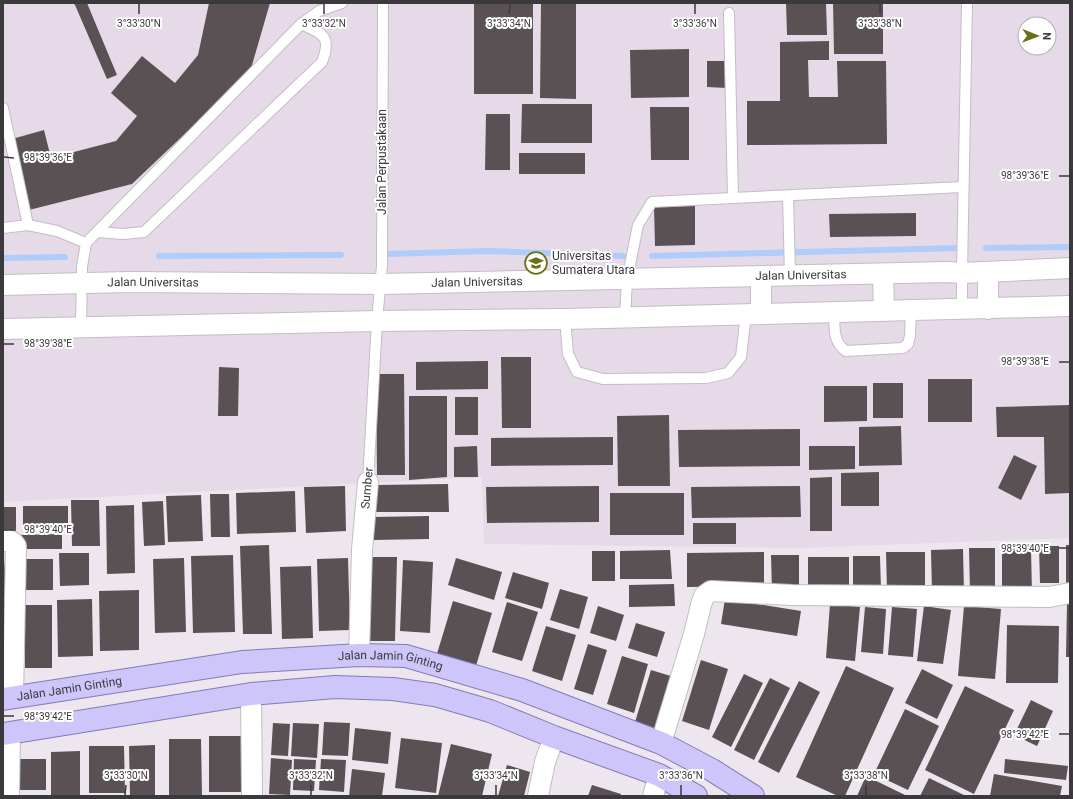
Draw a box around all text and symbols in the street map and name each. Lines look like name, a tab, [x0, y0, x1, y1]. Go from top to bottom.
north arrow	[1017, 16, 1057, 56]
text: 3°33'30"N	[117, 18, 161, 29]
text: 3°33'32"N	[302, 18, 346, 29]
text: 3°33'34"N	[487, 18, 531, 29]
text: 3°33'36"N	[673, 18, 717, 29]
text: 3°33'38"N	[858, 18, 902, 29]
text: N	[1040, 32, 1053, 40]
street label: Jalan Perpustakaan	[375, 109, 389, 215]
text: 98°39'36"E	[24, 152, 72, 163]
text: 98°39'36"E	[1001, 170, 1049, 181]
place label: Universitas Sumatera Utara	[552, 249, 635, 277]
school or university icon: Universitas Sumatera Utara	[523, 250, 549, 276]
street label: Jalan Universitas	[755, 267, 847, 283]
street label: Jalan Universitas	[431, 274, 523, 290]
street label: Jalan Universitas	[107, 275, 199, 290]
text: 98°39'38"E	[24, 338, 72, 349]
text: 98°39'38"E	[1001, 356, 1049, 367]
street label: Sumber	[358, 467, 376, 509]
text: 98°39'40"E	[24, 524, 72, 535]
text: 98°39'40"E	[1001, 543, 1049, 554]
street label: Jalan Jamin Ginting	[337, 648, 445, 673]
street label: Jalan Jamin Ginting	[16, 674, 123, 704]
text: 98°39'42"E	[24, 711, 72, 722]
text: 98°39'42"E	[1001, 729, 1049, 740]
text: 3°33'30"N	[104, 770, 148, 781]
text: 3°33'32"N	[289, 770, 333, 781]
text: 3°33'34"N	[474, 770, 518, 781]
text: 3°33'36"N	[659, 770, 703, 781]
text: 3°33'38"N	[844, 770, 888, 781]

